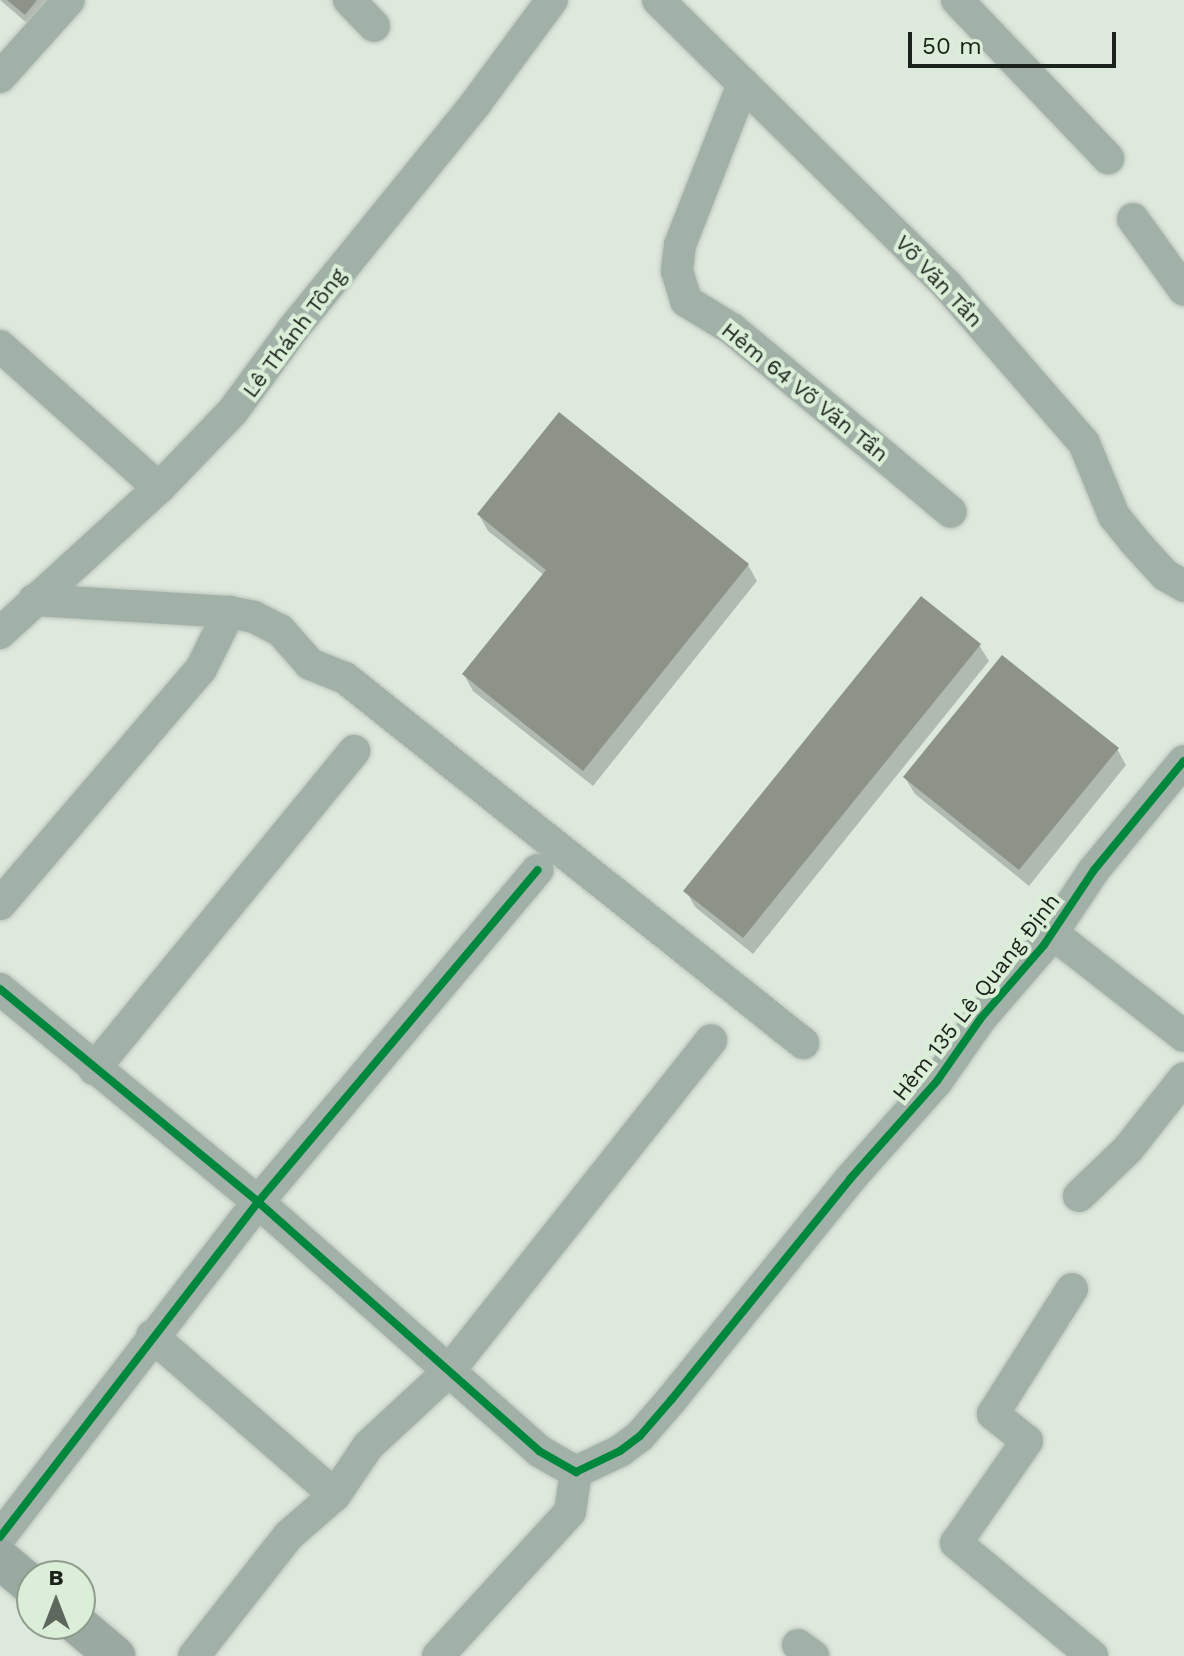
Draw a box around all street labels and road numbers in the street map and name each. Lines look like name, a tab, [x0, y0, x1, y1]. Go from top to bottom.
street label: Võ Văn Tần	[889, 229, 989, 333]
street label: Lê Thánh Tông	[236, 263, 352, 403]
street label: Hẻm 64 Võ Văn Tần	[715, 316, 895, 468]
street label: Hẻm 135 Lê Quang Định	[887, 888, 1065, 1106]

